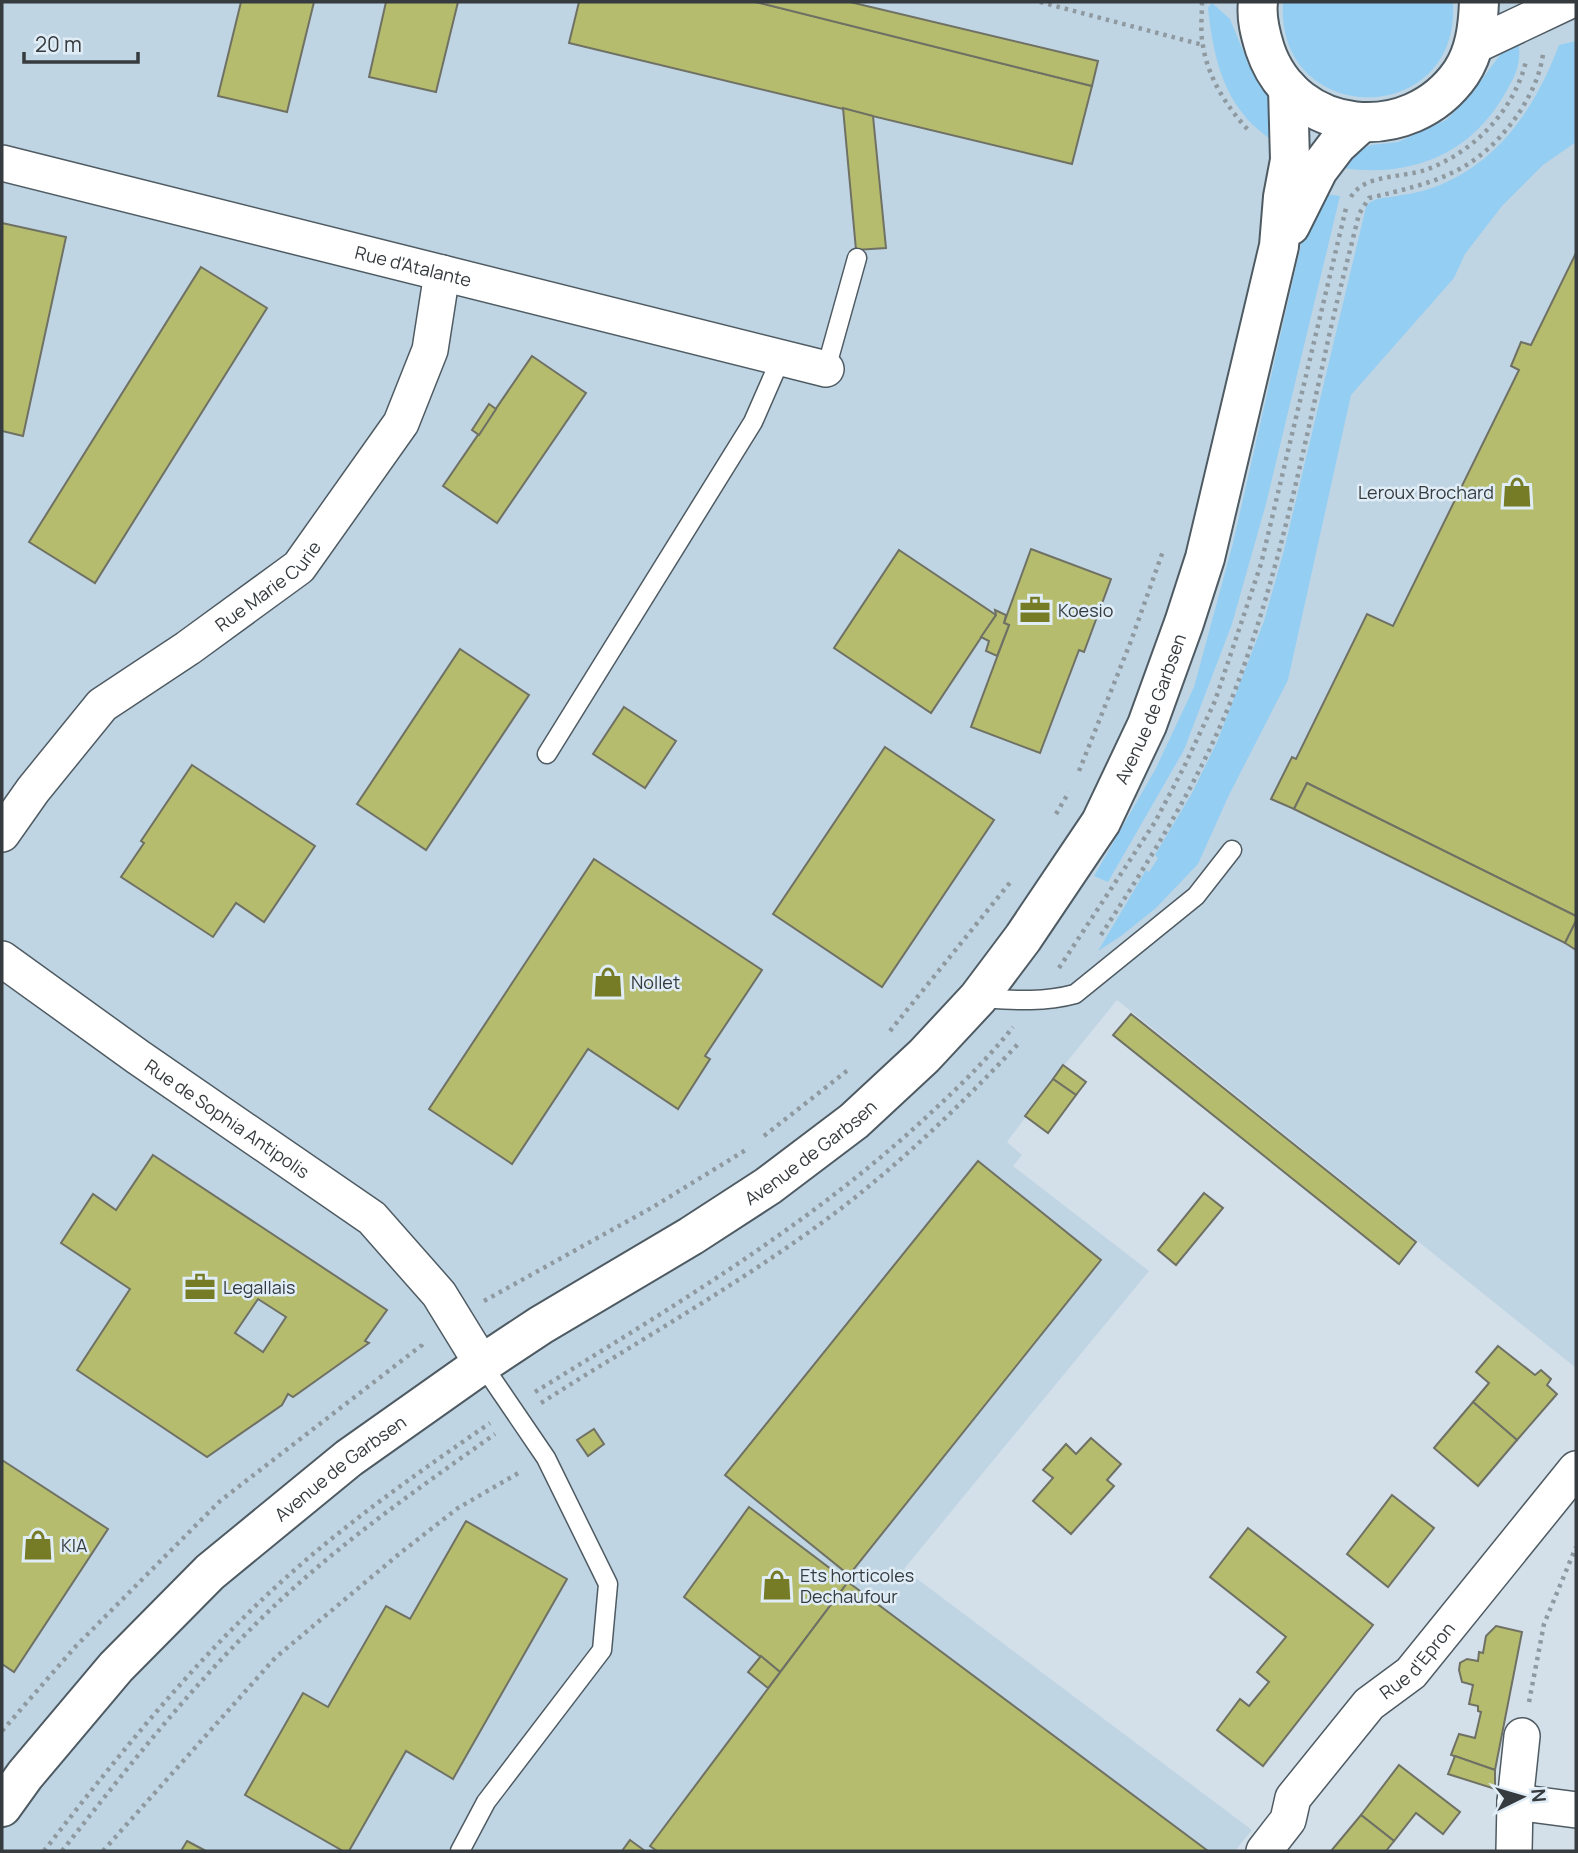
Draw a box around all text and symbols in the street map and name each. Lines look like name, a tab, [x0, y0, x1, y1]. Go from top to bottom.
scale bar	[24, 21, 138, 65]
text: 20 m	[35, 30, 82, 58]
street label: Rue d'Atalante	[353, 240, 474, 292]
shop icon: Leroux Brochard	[1500, 475, 1534, 509]
place label: Leroux Brochard	[1358, 480, 1494, 504]
street label: Rue Marie Curie	[210, 536, 326, 636]
office icon: Koesio	[1018, 593, 1052, 627]
place label: Koesio	[1058, 598, 1113, 622]
street label: Avenue de Garbsen	[1109, 630, 1191, 788]
shop icon: Nollet	[591, 965, 625, 999]
place label: Nollet	[631, 970, 680, 994]
street label: Rue de Sophia Antipolis	[140, 1053, 314, 1183]
street label: Avenue de Garbsen	[740, 1094, 882, 1210]
office icon: Legallais	[183, 1270, 217, 1304]
place label: Legallais	[223, 1275, 295, 1299]
street label: Avenue de Garbsen	[269, 1409, 411, 1526]
shop icon: KIA	[21, 1528, 55, 1562]
place label: KIA	[61, 1533, 88, 1557]
place label: Ets horticoles Dechaufour	[800, 1563, 914, 1608]
shop icon: Ets horticoles Dechaufour	[760, 1568, 794, 1602]
street label: Rue d'Epron	[1375, 1617, 1460, 1704]
north arrow	[1487, 1762, 1557, 1832]
text: N	[1525, 1788, 1552, 1803]

